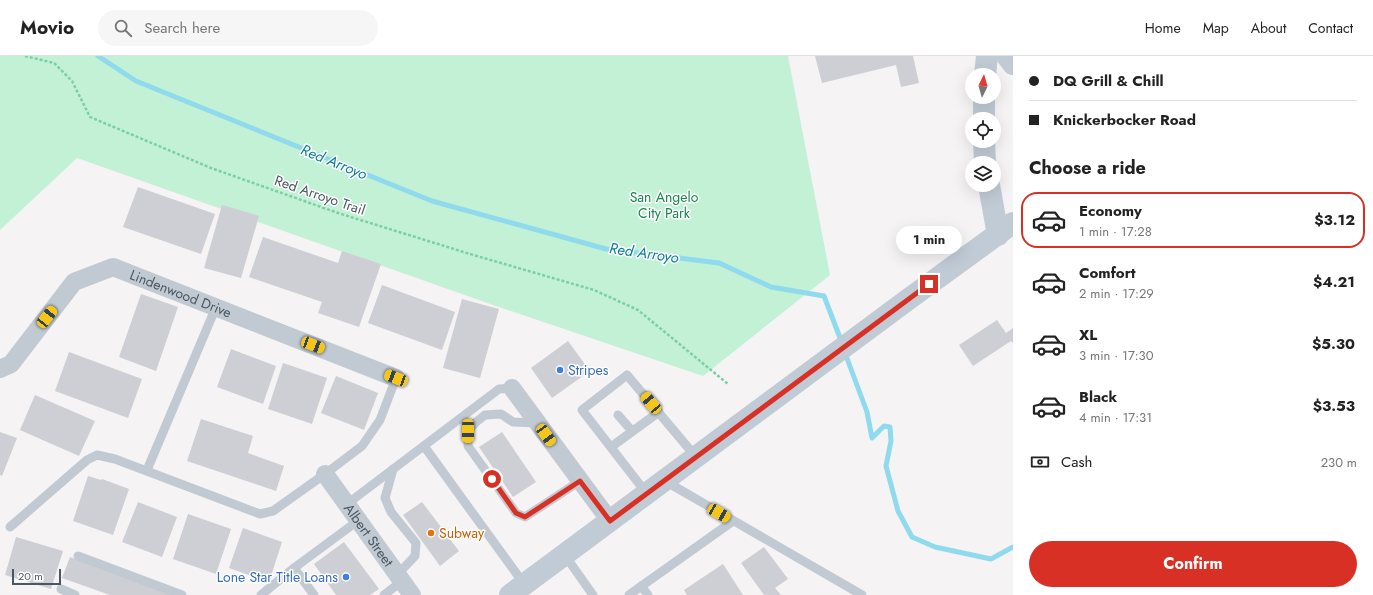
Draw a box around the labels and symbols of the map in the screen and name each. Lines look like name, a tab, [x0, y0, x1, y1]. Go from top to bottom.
north arrow	[965, 68, 1001, 104]
water label: Red Arroyo	[298, 139, 370, 185]
street label: Red Arroyo Trail	[272, 170, 368, 220]
park label: San Angelo City Park	[630, 187, 699, 223]
callout: 1 min	[896, 226, 962, 254]
water label: Red Arroyo	[608, 237, 680, 269]
street label: Lindenwood Drive	[127, 265, 235, 323]
route end	[920, 275, 938, 293]
car	[35, 304, 59, 330]
car	[300, 335, 326, 355]
place label: Stripes	[568, 360, 609, 380]
marker: Stripes	[555, 365, 565, 375]
car	[383, 368, 409, 388]
car	[639, 390, 663, 416]
car	[462, 419, 474, 443]
car	[534, 422, 558, 448]
route start	[483, 470, 501, 488]
street label: Albert Street	[339, 499, 399, 571]
car	[706, 502, 732, 524]
place label: Subway	[439, 523, 485, 543]
marker: Subway	[426, 528, 436, 538]
scale bar	[12, 567, 61, 586]
place label: Lone Star Title Loans	[217, 567, 338, 587]
marker: Lone Star Title Loans	[341, 572, 351, 582]

